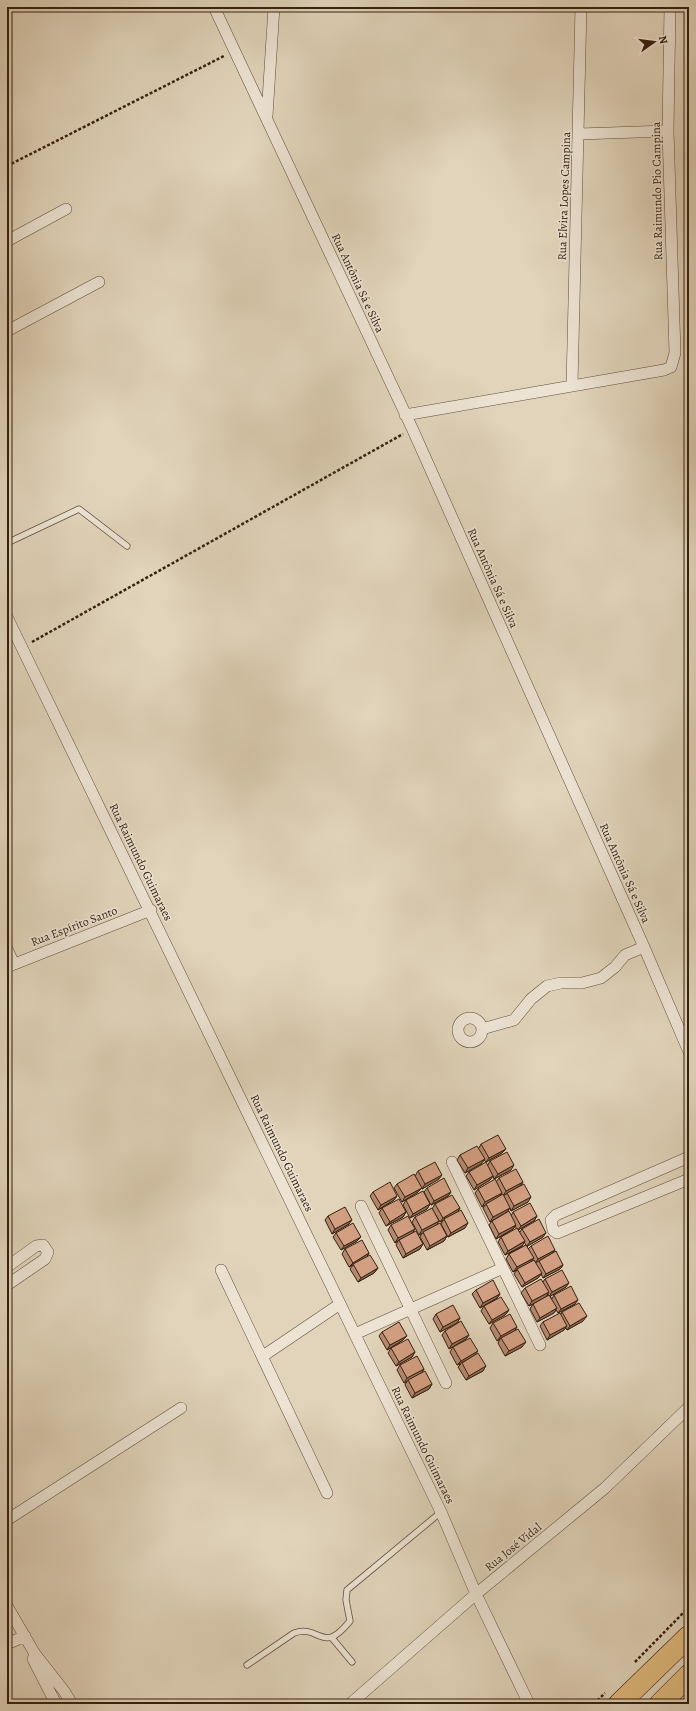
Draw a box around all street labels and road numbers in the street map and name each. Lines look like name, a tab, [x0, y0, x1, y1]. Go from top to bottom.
street label: Rua Raimundo Pio Campina	[648, 121, 666, 260]
street label: Rua Elvira Lopes Campina	[554, 131, 574, 261]
street label: Rua Antônia Sá e Silva	[328, 231, 388, 336]
street label: Rua Antônia Sá e Silva	[464, 526, 522, 631]
street label: Rua Raimundo Guimaraes	[106, 801, 177, 924]
street label: Rua Antônia Sá e Silva	[596, 821, 654, 926]
street label: Rua Espírito Santo	[28, 902, 120, 950]
street label: Rua Raimundo Guimaraes	[247, 1092, 318, 1215]
street label: Rua Raimundo Guimaraes	[388, 1384, 459, 1507]
street label: Rua José Vidal	[481, 1519, 545, 1575]

